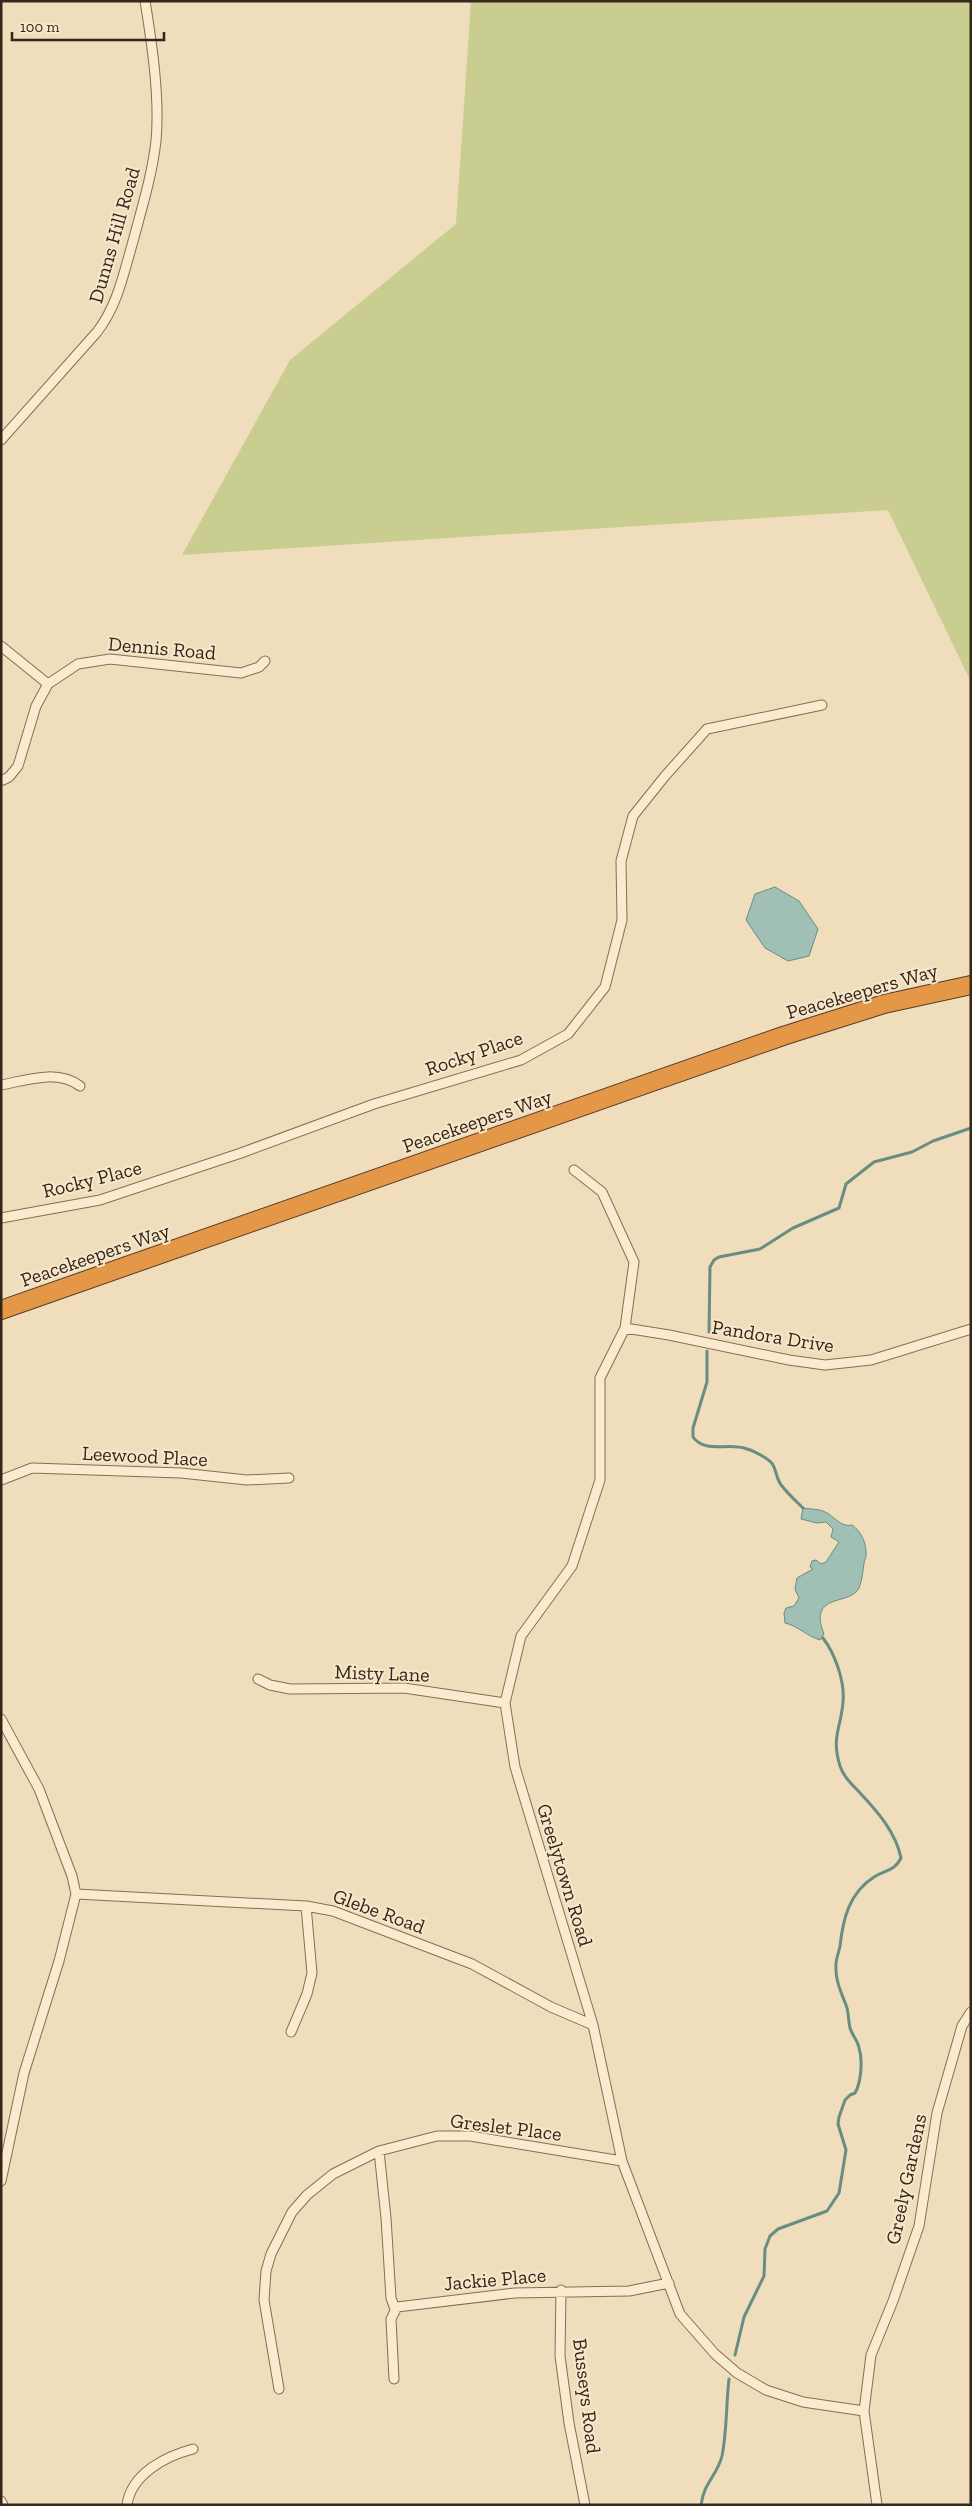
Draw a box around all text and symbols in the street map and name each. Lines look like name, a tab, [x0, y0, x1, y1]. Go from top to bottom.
scale bar	[12, 10, 165, 42]
text: 100 m	[20, 18, 59, 36]
street label: Dunns Hill Road	[83, 164, 145, 306]
street label: Dennis Road	[107, 631, 217, 665]
street label: Peacekeepers Way	[784, 958, 941, 1024]
street label: Rocky Place	[422, 1025, 526, 1081]
street label: Peacekeepers Way	[399, 1084, 556, 1158]
street label: Rocky Place	[40, 1155, 144, 1203]
street label: Peacekeepers Way	[17, 1218, 174, 1292]
street label: Pandora Drive	[710, 1314, 836, 1358]
street label: Leewood Place	[82, 1441, 208, 1471]
street label: Misty Lane	[334, 1659, 430, 1687]
street label: Greelytown Road	[532, 1801, 598, 1949]
street label: Glebe Road	[330, 1883, 428, 1939]
street label: Greslet Place	[449, 2108, 563, 2146]
street label: Greely Gardens	[880, 2112, 932, 2246]
street label: Jackie Place	[443, 2263, 547, 2295]
street label: Busseys Road	[568, 2337, 606, 2455]

